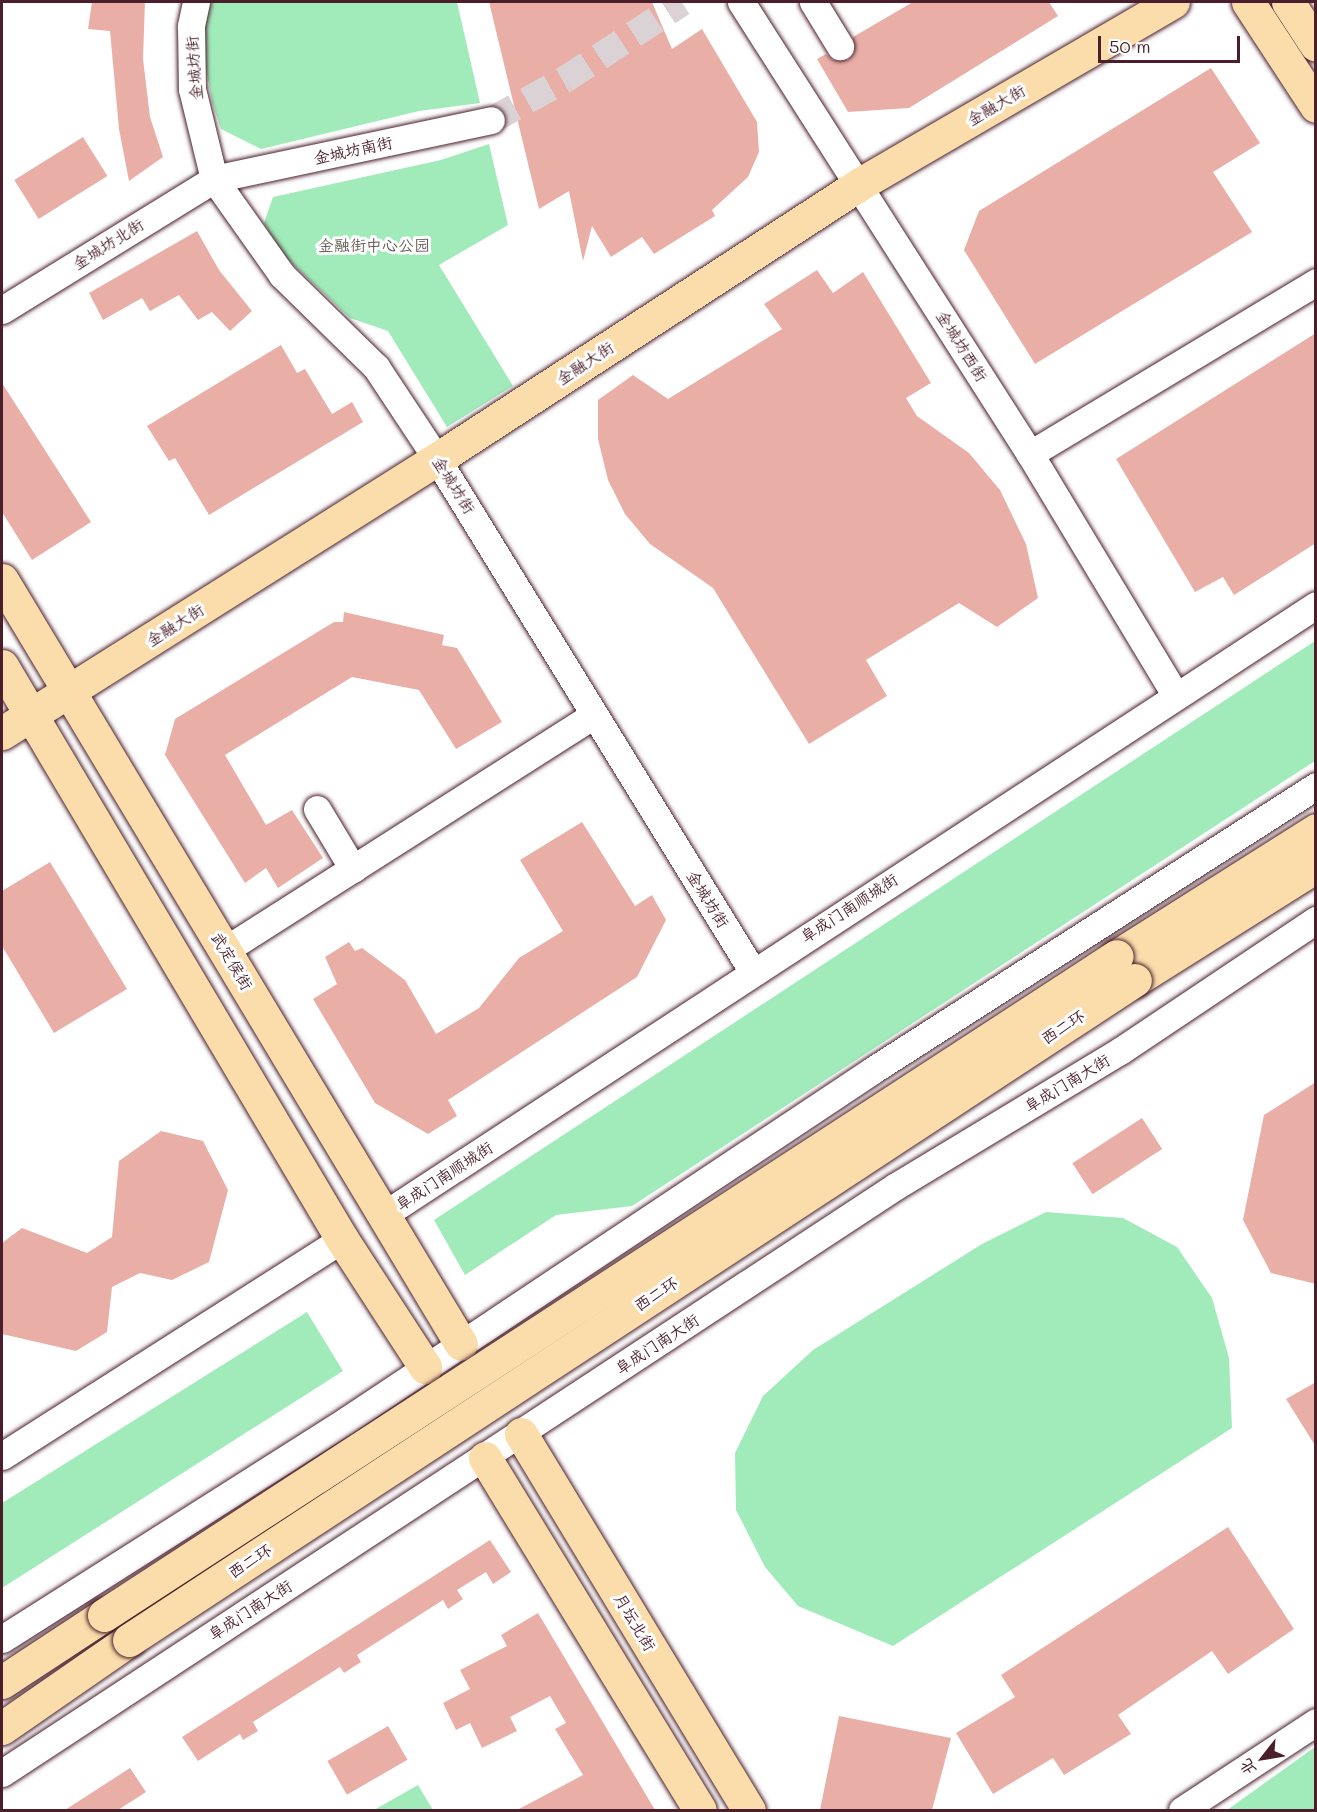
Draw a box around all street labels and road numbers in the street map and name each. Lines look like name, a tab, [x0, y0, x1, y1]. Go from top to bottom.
street label: 金城坊街	[182, 35, 206, 101]
street label: 金融大街	[963, 81, 1029, 129]
street label: 金城坊南街	[312, 132, 394, 168]
street label: 金城坊北街	[69, 215, 147, 273]
street label: 金城坊西街	[933, 307, 991, 385]
street label: 金融大街	[553, 338, 617, 388]
street label: 金城坊街	[429, 453, 479, 517]
street label: 金融大街	[143, 600, 207, 650]
street label: 金城坊街	[683, 867, 733, 931]
street label: 阜成门南顺城街	[797, 869, 901, 947]
street label: 武定侯街	[207, 929, 257, 993]
street label: 西二环	[1038, 1006, 1088, 1048]
street label: 阜成门南大街	[1021, 1050, 1113, 1116]
street label: 阜成门南顺城街	[392, 1137, 496, 1215]
street label: 西二环	[631, 1273, 681, 1315]
street label: 阜成门南大街	[612, 1310, 702, 1378]
street label: 西二环	[225, 1540, 275, 1582]
street label: 阜成门南大街	[205, 1576, 295, 1644]
street label: 月坛北街	[610, 1590, 660, 1654]

